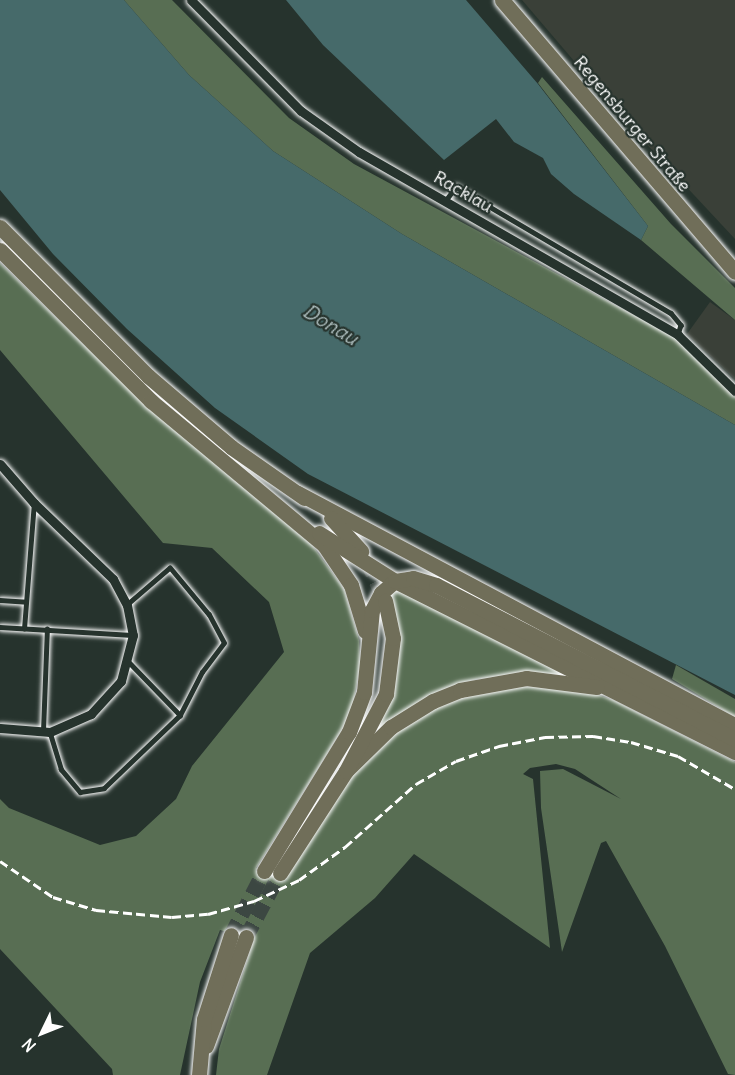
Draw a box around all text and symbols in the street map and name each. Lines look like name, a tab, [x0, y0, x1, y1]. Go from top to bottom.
street label: Regensburger Straße	[569, 52, 695, 196]
street label: Racklau	[430, 166, 496, 218]
water label: Donau	[299, 298, 363, 350]
north arrow	[12, 1003, 72, 1063]
text: N	[18, 1034, 40, 1056]

